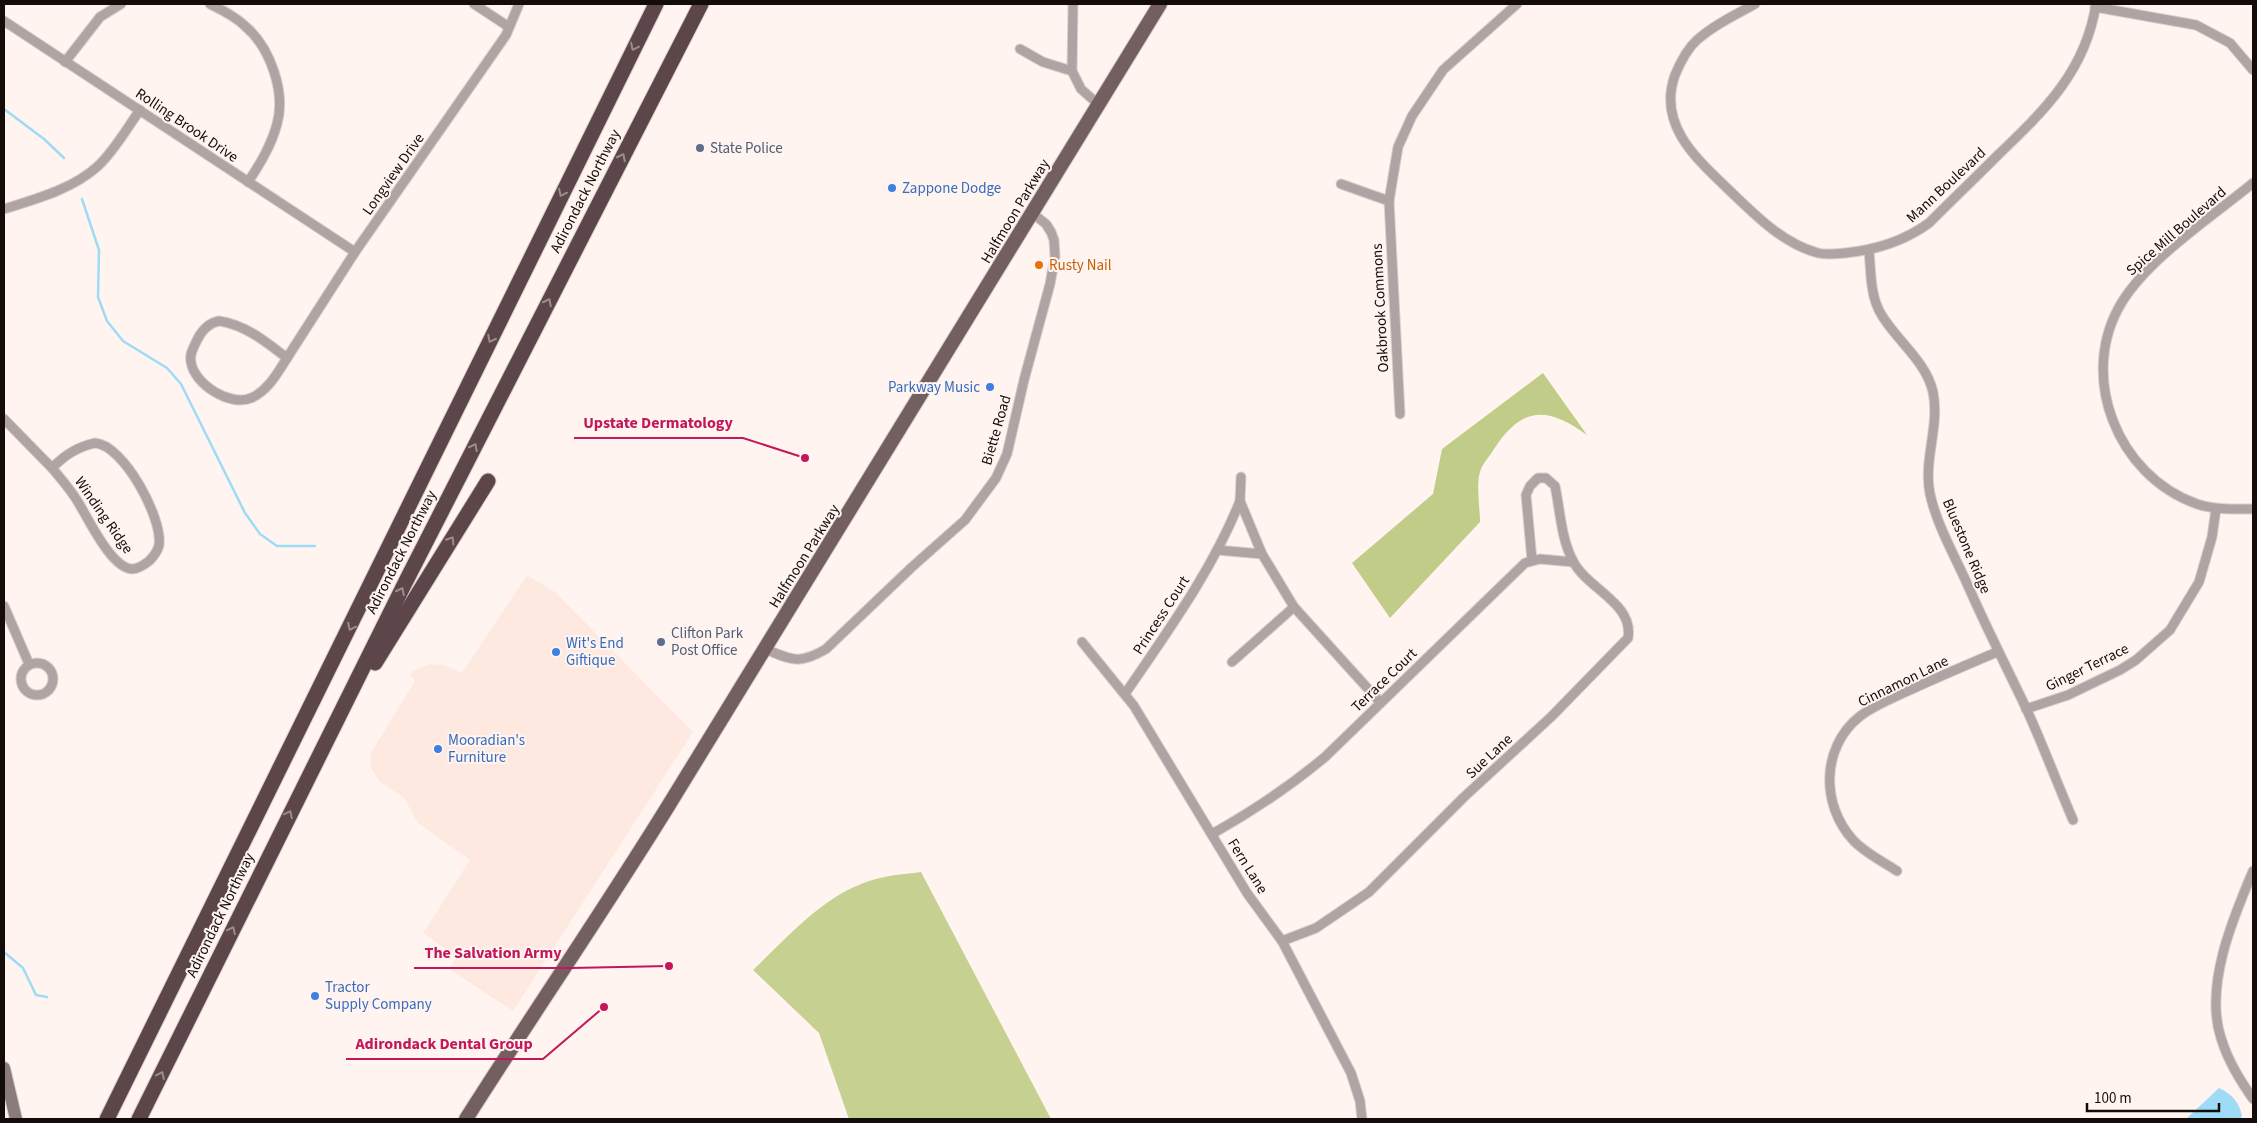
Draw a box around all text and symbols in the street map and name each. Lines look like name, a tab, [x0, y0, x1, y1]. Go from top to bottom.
one-way arrow	[630, 42, 640, 51]
street label: Rolling Brook Drive	[131, 83, 242, 168]
street label: Adirondack Northway	[545, 126, 626, 257]
street label: Longview Drive	[357, 129, 429, 219]
place label: State Police	[710, 138, 783, 159]
marker: State Police	[694, 142, 706, 154]
street label: Mann Boulevard	[1902, 143, 1991, 228]
one-way arrow	[616, 154, 626, 163]
street label: Halfmoon Parkway	[976, 155, 1055, 268]
place label: Zappone Dodge	[902, 178, 1001, 199]
marker: Zappone Dodge	[886, 182, 898, 194]
street label: Spice Mill Boulevard	[2122, 182, 2231, 281]
one-way arrow	[558, 188, 569, 197]
street label: Oakbrook Commons	[1367, 243, 1394, 373]
place label: Rusty Nail	[1049, 255, 1112, 276]
marker: Rusty Nail	[1033, 259, 1045, 271]
one-way arrow	[542, 298, 552, 307]
one-way arrow	[487, 334, 497, 343]
place label: Parkway Music	[888, 377, 980, 398]
marker: Parkway Music	[984, 381, 996, 393]
street label: Biette Road	[976, 393, 1017, 468]
callout: Upstate Dermatology	[574, 407, 743, 438]
text: Upstate Dermatology	[583, 412, 733, 434]
one-way arrow	[468, 443, 478, 452]
street label: Winding Ridge	[69, 472, 138, 558]
street label: Adirondack Northway	[361, 487, 442, 618]
street label: Bluestone Ridge	[1937, 496, 1996, 597]
street label: Halfmoon Parkway	[764, 500, 845, 612]
one-way arrow	[445, 536, 455, 545]
street label: Princess Court	[1128, 572, 1195, 659]
one-way arrow	[394, 588, 404, 597]
one-way arrow	[347, 622, 357, 631]
place label: Clifton Park Post Office	[671, 623, 744, 661]
place label: Wit's End Giftique	[566, 633, 624, 671]
marker: Clifton Park Post Office	[655, 636, 667, 648]
street label: Ginger Terrace	[2042, 638, 2132, 697]
street label: Terrace Court	[1347, 644, 1422, 717]
marker: Wit's End Giftique	[550, 646, 562, 658]
street label: Cinnamon Lane	[1854, 650, 1952, 712]
street label: Sue Lane	[1461, 729, 1517, 784]
place label: Mooradian's Furniture	[448, 730, 525, 768]
marker: Mooradian's Furniture	[432, 743, 444, 755]
one-way arrow	[283, 810, 294, 819]
street label: Fern Lane	[1222, 835, 1273, 898]
street label: Adirondack Northway	[181, 849, 260, 981]
one-way arrow	[226, 926, 236, 935]
callout: The Salvation Army	[414, 937, 571, 968]
text: The Salvation Army	[425, 942, 562, 964]
place label: Tractor Supply Company	[325, 977, 432, 1015]
marker: Tractor Supply Company	[309, 990, 321, 1002]
callout: Adirondack Dental Group	[346, 1028, 543, 1059]
text: Adirondack Dental Group	[354, 1033, 533, 1055]
one-way arrow	[154, 1072, 164, 1081]
scale bar	[2087, 1080, 2220, 1112]
text: 100 m	[2094, 1088, 2132, 1109]

